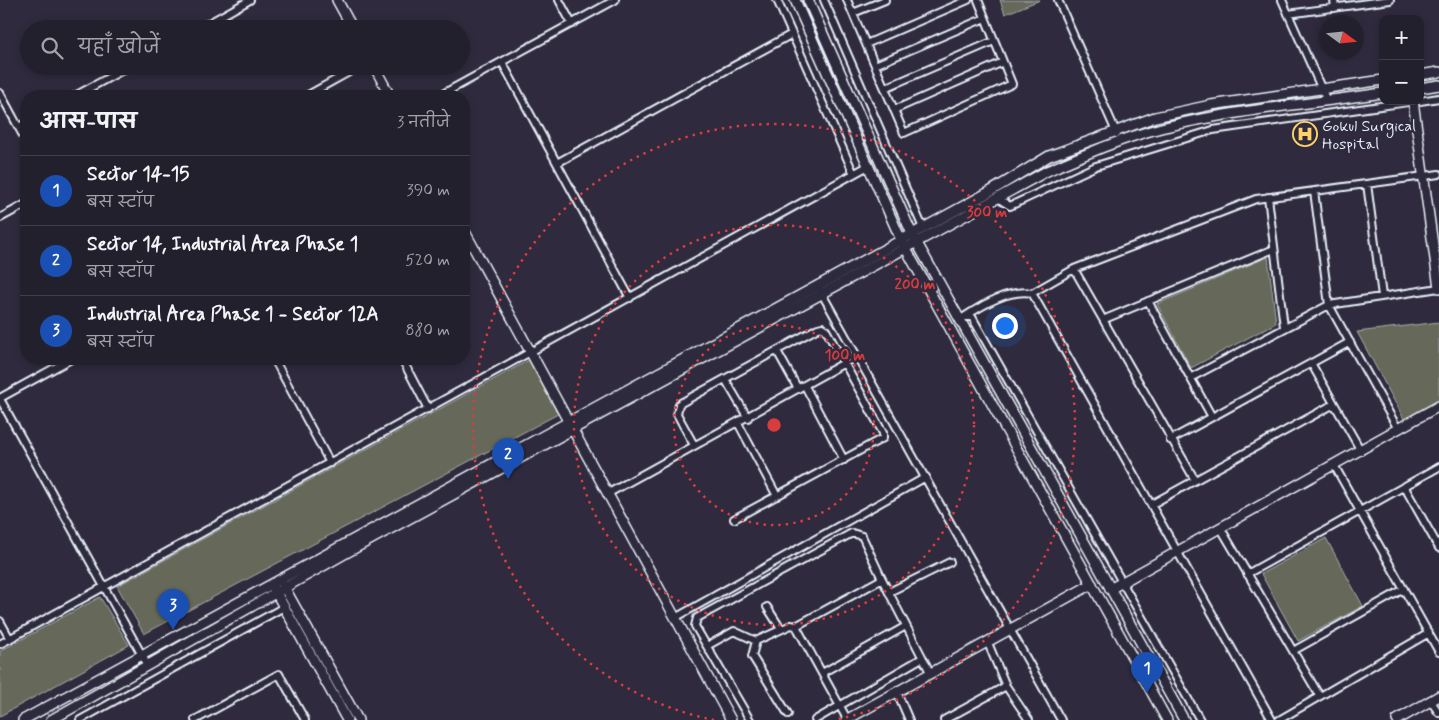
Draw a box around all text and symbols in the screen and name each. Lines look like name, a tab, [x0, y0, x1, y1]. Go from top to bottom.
north arrow	[1319, 15, 1364, 60]
map controls	[1379, 15, 1424, 105]
button: +	[1379, 15, 1424, 60]
search box	[20, 20, 470, 75]
icon: search	[38, 34, 66, 62]
text: यहाँ खोजें	[78, 35, 160, 60]
button: −	[1379, 60, 1424, 105]
text: आस-पास	[40, 108, 137, 136]
text: 3 नतीजे	[397, 112, 450, 133]
place label: Gokul Surgical Hospital	[1322, 116, 1416, 155]
hospital icon: Gokul Surgical Hospital	[1292, 121, 1318, 147]
text: Sector 14-15	[87, 162, 189, 187]
text: 1	[52, 180, 60, 201]
text: 390 m	[407, 180, 450, 201]
text: बस स्टॉप	[87, 192, 154, 213]
text: 300 m	[967, 203, 1007, 223]
text: Sector 14, Industrial Area Phase 1	[87, 232, 358, 257]
text: 2	[52, 250, 60, 271]
text: 520 m	[405, 250, 450, 271]
text: बस स्टॉप	[87, 262, 154, 283]
text: 200 m	[895, 275, 936, 295]
text: Industrial Area Phase 1 - Sector 12A	[87, 302, 379, 327]
your location	[992, 313, 1018, 339]
text: 3	[52, 320, 60, 341]
text: 880 m	[406, 320, 450, 341]
text: बस स्टॉप	[87, 332, 154, 353]
text: 100 m	[825, 346, 865, 366]
centre of rings	[765, 416, 783, 434]
pin: 2	[492, 438, 524, 479]
pin: 3	[157, 589, 189, 630]
pin: 1	[1131, 652, 1163, 693]

